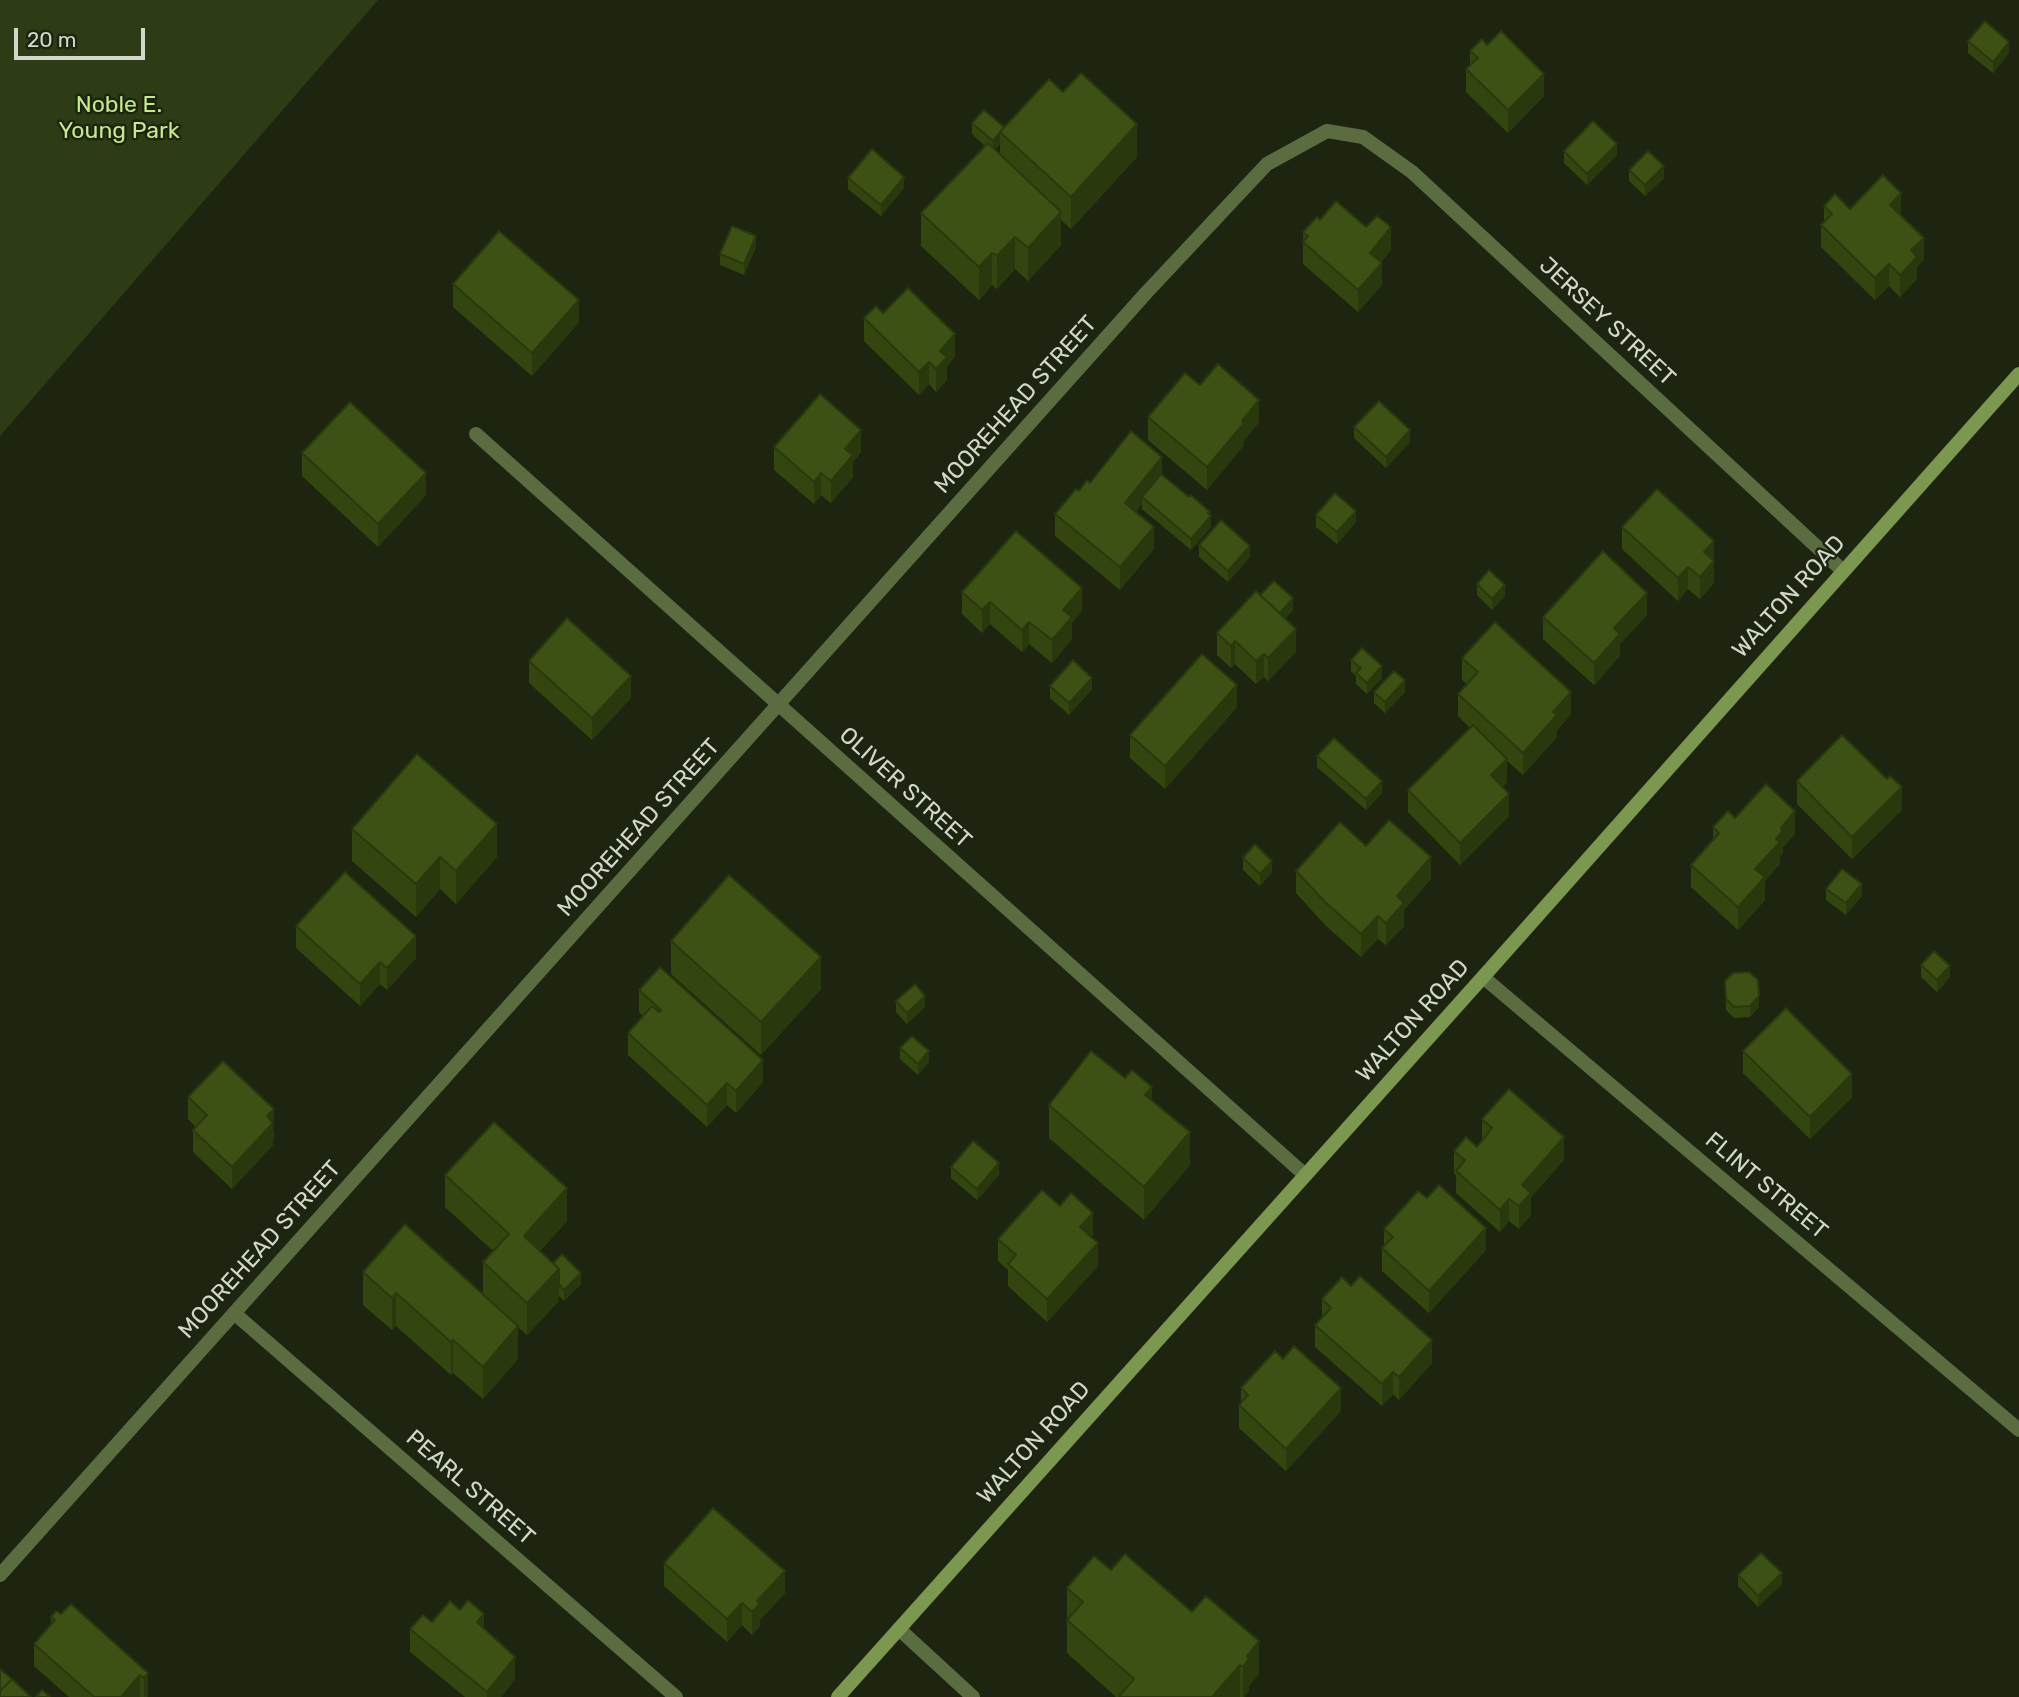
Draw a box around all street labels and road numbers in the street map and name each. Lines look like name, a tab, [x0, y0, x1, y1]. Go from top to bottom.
street label: JERSEY STREET	[1533, 252, 1681, 392]
street label: MOOREHEAD STREET	[929, 311, 1103, 499]
street label: WALTON ROAD	[1727, 530, 1851, 664]
street label: OLIVER STREET	[833, 721, 977, 855]
street label: MOOREHEAD STREET	[552, 734, 726, 922]
street label: WALTON ROAD	[1351, 954, 1475, 1088]
street label: FLINT STREET	[1699, 1127, 1833, 1245]
street label: MOOREHEAD STREET	[173, 1156, 347, 1344]
street label: WALTON ROAD	[972, 1376, 1096, 1510]
street label: PEARL STREET	[400, 1425, 540, 1551]

